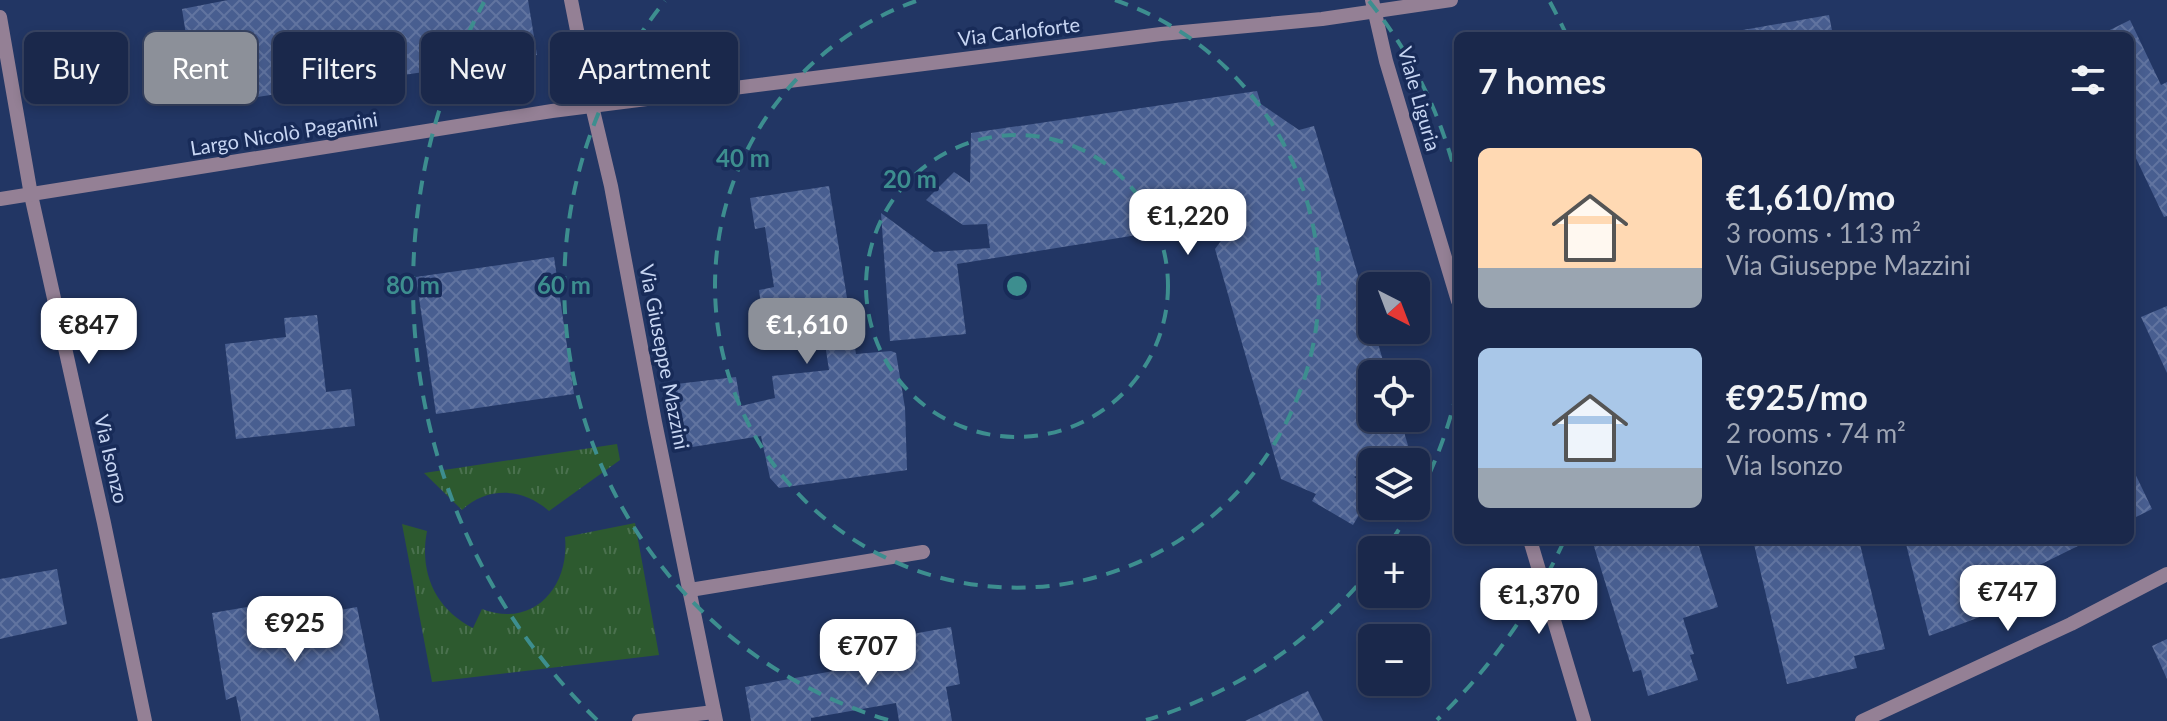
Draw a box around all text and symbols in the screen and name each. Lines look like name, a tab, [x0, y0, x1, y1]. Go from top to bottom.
street label: Via Carloforte	[956, 12, 1081, 50]
chip: Buy	[24, 32, 128, 104]
chip: Rent	[144, 32, 257, 104]
chip: Filters	[273, 32, 405, 104]
chip: New	[421, 32, 534, 104]
chip: Apartment	[550, 32, 738, 104]
street label: Viale Liguria	[1394, 44, 1446, 154]
icon: filters	[2066, 58, 2110, 102]
text: 7 homes	[1478, 60, 1606, 101]
street label: Largo Nicolò Paganini	[188, 106, 379, 160]
text: 40 m	[716, 143, 770, 172]
text: 20 m	[883, 164, 937, 193]
text: €1,610/mo	[1726, 176, 1895, 217]
icon: home	[1542, 180, 1638, 276]
pin: €1,220	[1123, 189, 1253, 257]
text: €1,220	[1147, 199, 1229, 231]
text: 3 rooms · 113 m²	[1726, 217, 1921, 249]
text: Via Giuseppe Mazzini	[1726, 249, 1971, 281]
street label: Via Giuseppe Mazzini	[635, 262, 695, 451]
text: 80 m	[386, 270, 440, 299]
text: 60 m	[537, 270, 591, 299]
centre of rings	[1003, 272, 1031, 300]
north arrow	[1358, 272, 1430, 344]
map controls	[1358, 272, 1430, 696]
pin: €847	[42, 298, 136, 366]
pin: €1,610	[742, 298, 872, 366]
text: €847	[59, 308, 119, 340]
text: €1,610	[766, 308, 848, 340]
button: locate	[1358, 360, 1430, 432]
text: €925/mo	[1726, 376, 1868, 417]
icon: home	[1542, 380, 1638, 476]
street label: Via Isonzo	[90, 412, 134, 505]
text: 2 rooms · 74 m²	[1726, 417, 1906, 449]
button: layers	[1358, 448, 1430, 520]
text: Via Isonzo	[1726, 449, 1843, 481]
button: +	[1358, 536, 1430, 608]
pin: €747	[1961, 565, 2055, 633]
pin: €1,370	[1474, 568, 1604, 636]
text: €747	[1978, 575, 2038, 607]
text: €1,370	[1498, 578, 1580, 610]
pin: €925	[248, 596, 342, 664]
text: €925	[265, 606, 325, 638]
pin: €707	[821, 619, 915, 687]
button: −	[1358, 624, 1430, 696]
text: €707	[838, 629, 898, 661]

